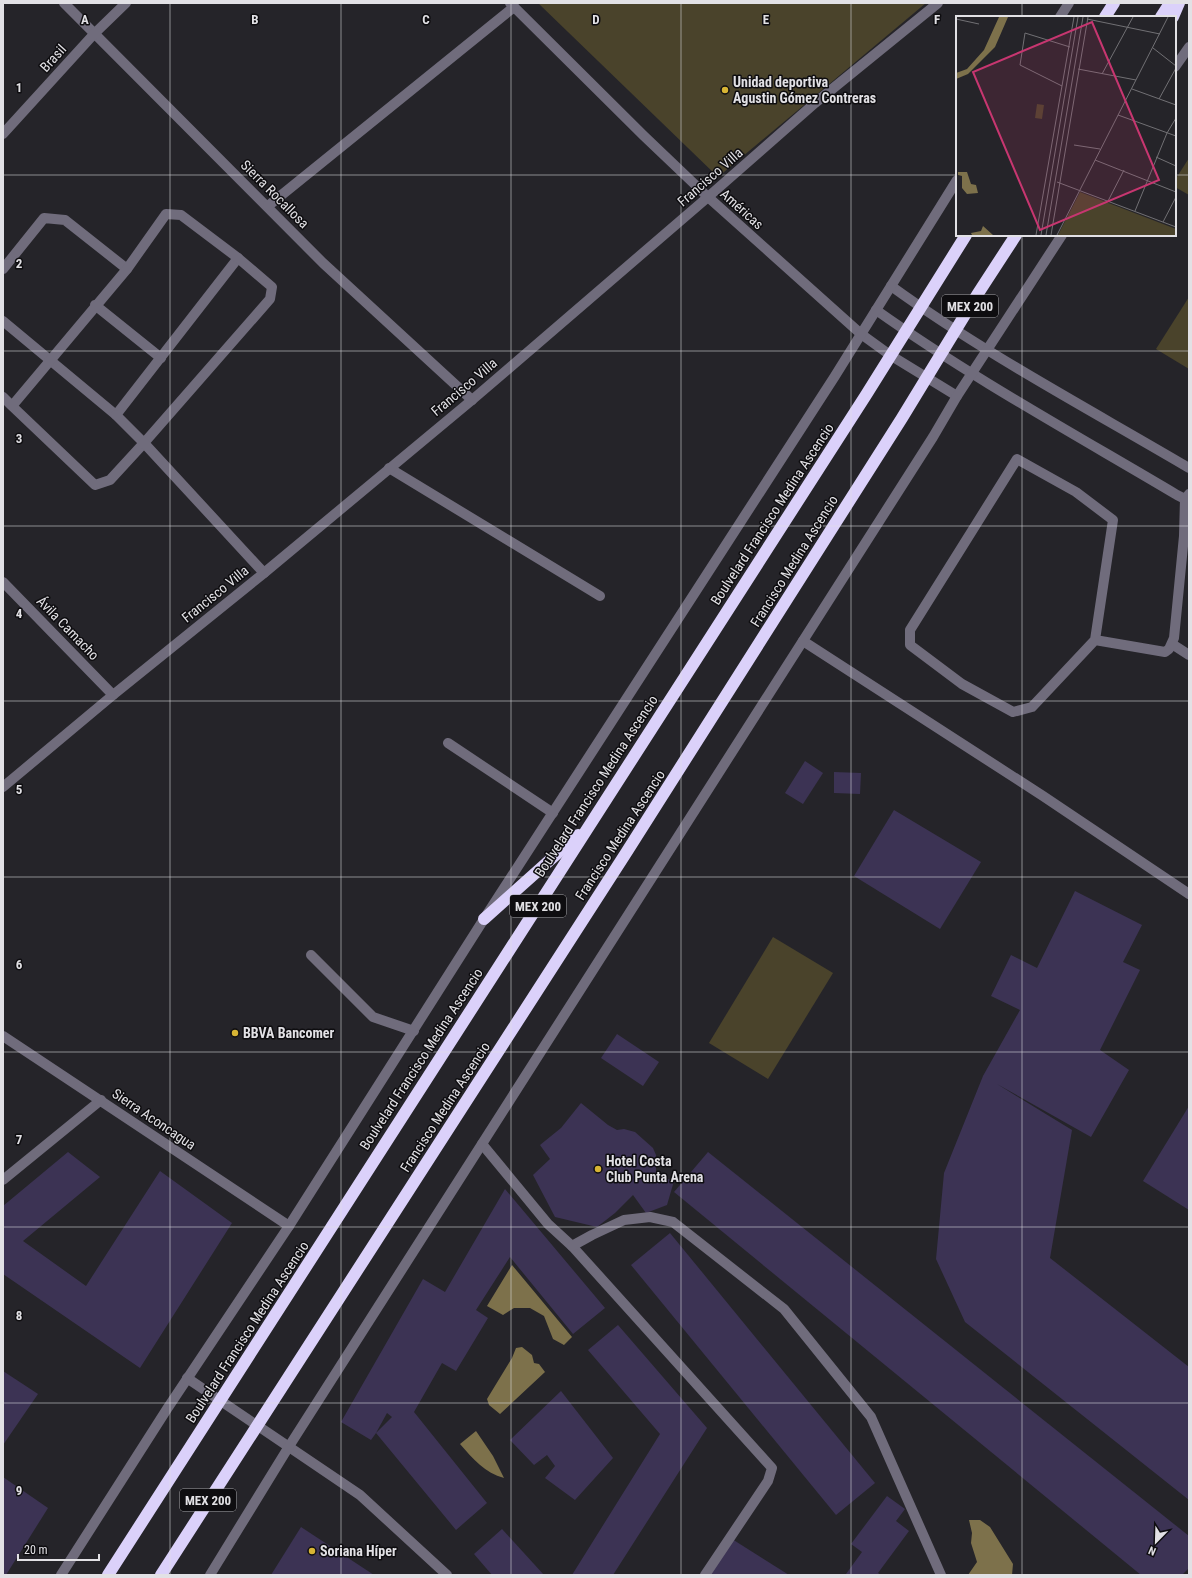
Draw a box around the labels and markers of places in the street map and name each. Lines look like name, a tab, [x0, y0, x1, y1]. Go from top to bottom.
place label: Unidad deportiva Agustin Gómez Contreras	[733, 74, 876, 106]
marker: Unidad deportiva Agustin Gómez Contreras	[720, 85, 730, 95]
place label: BBVA Bancomer	[243, 1025, 335, 1041]
marker: BBVA Bancomer	[230, 1028, 240, 1038]
place label: Hotel Costa Club Punta Arena	[606, 1153, 704, 1185]
marker: Hotel Costa Club Punta Arena	[593, 1164, 603, 1174]
place label: Soriana Híper	[320, 1543, 397, 1559]
marker: Soriana Híper	[307, 1546, 317, 1556]

